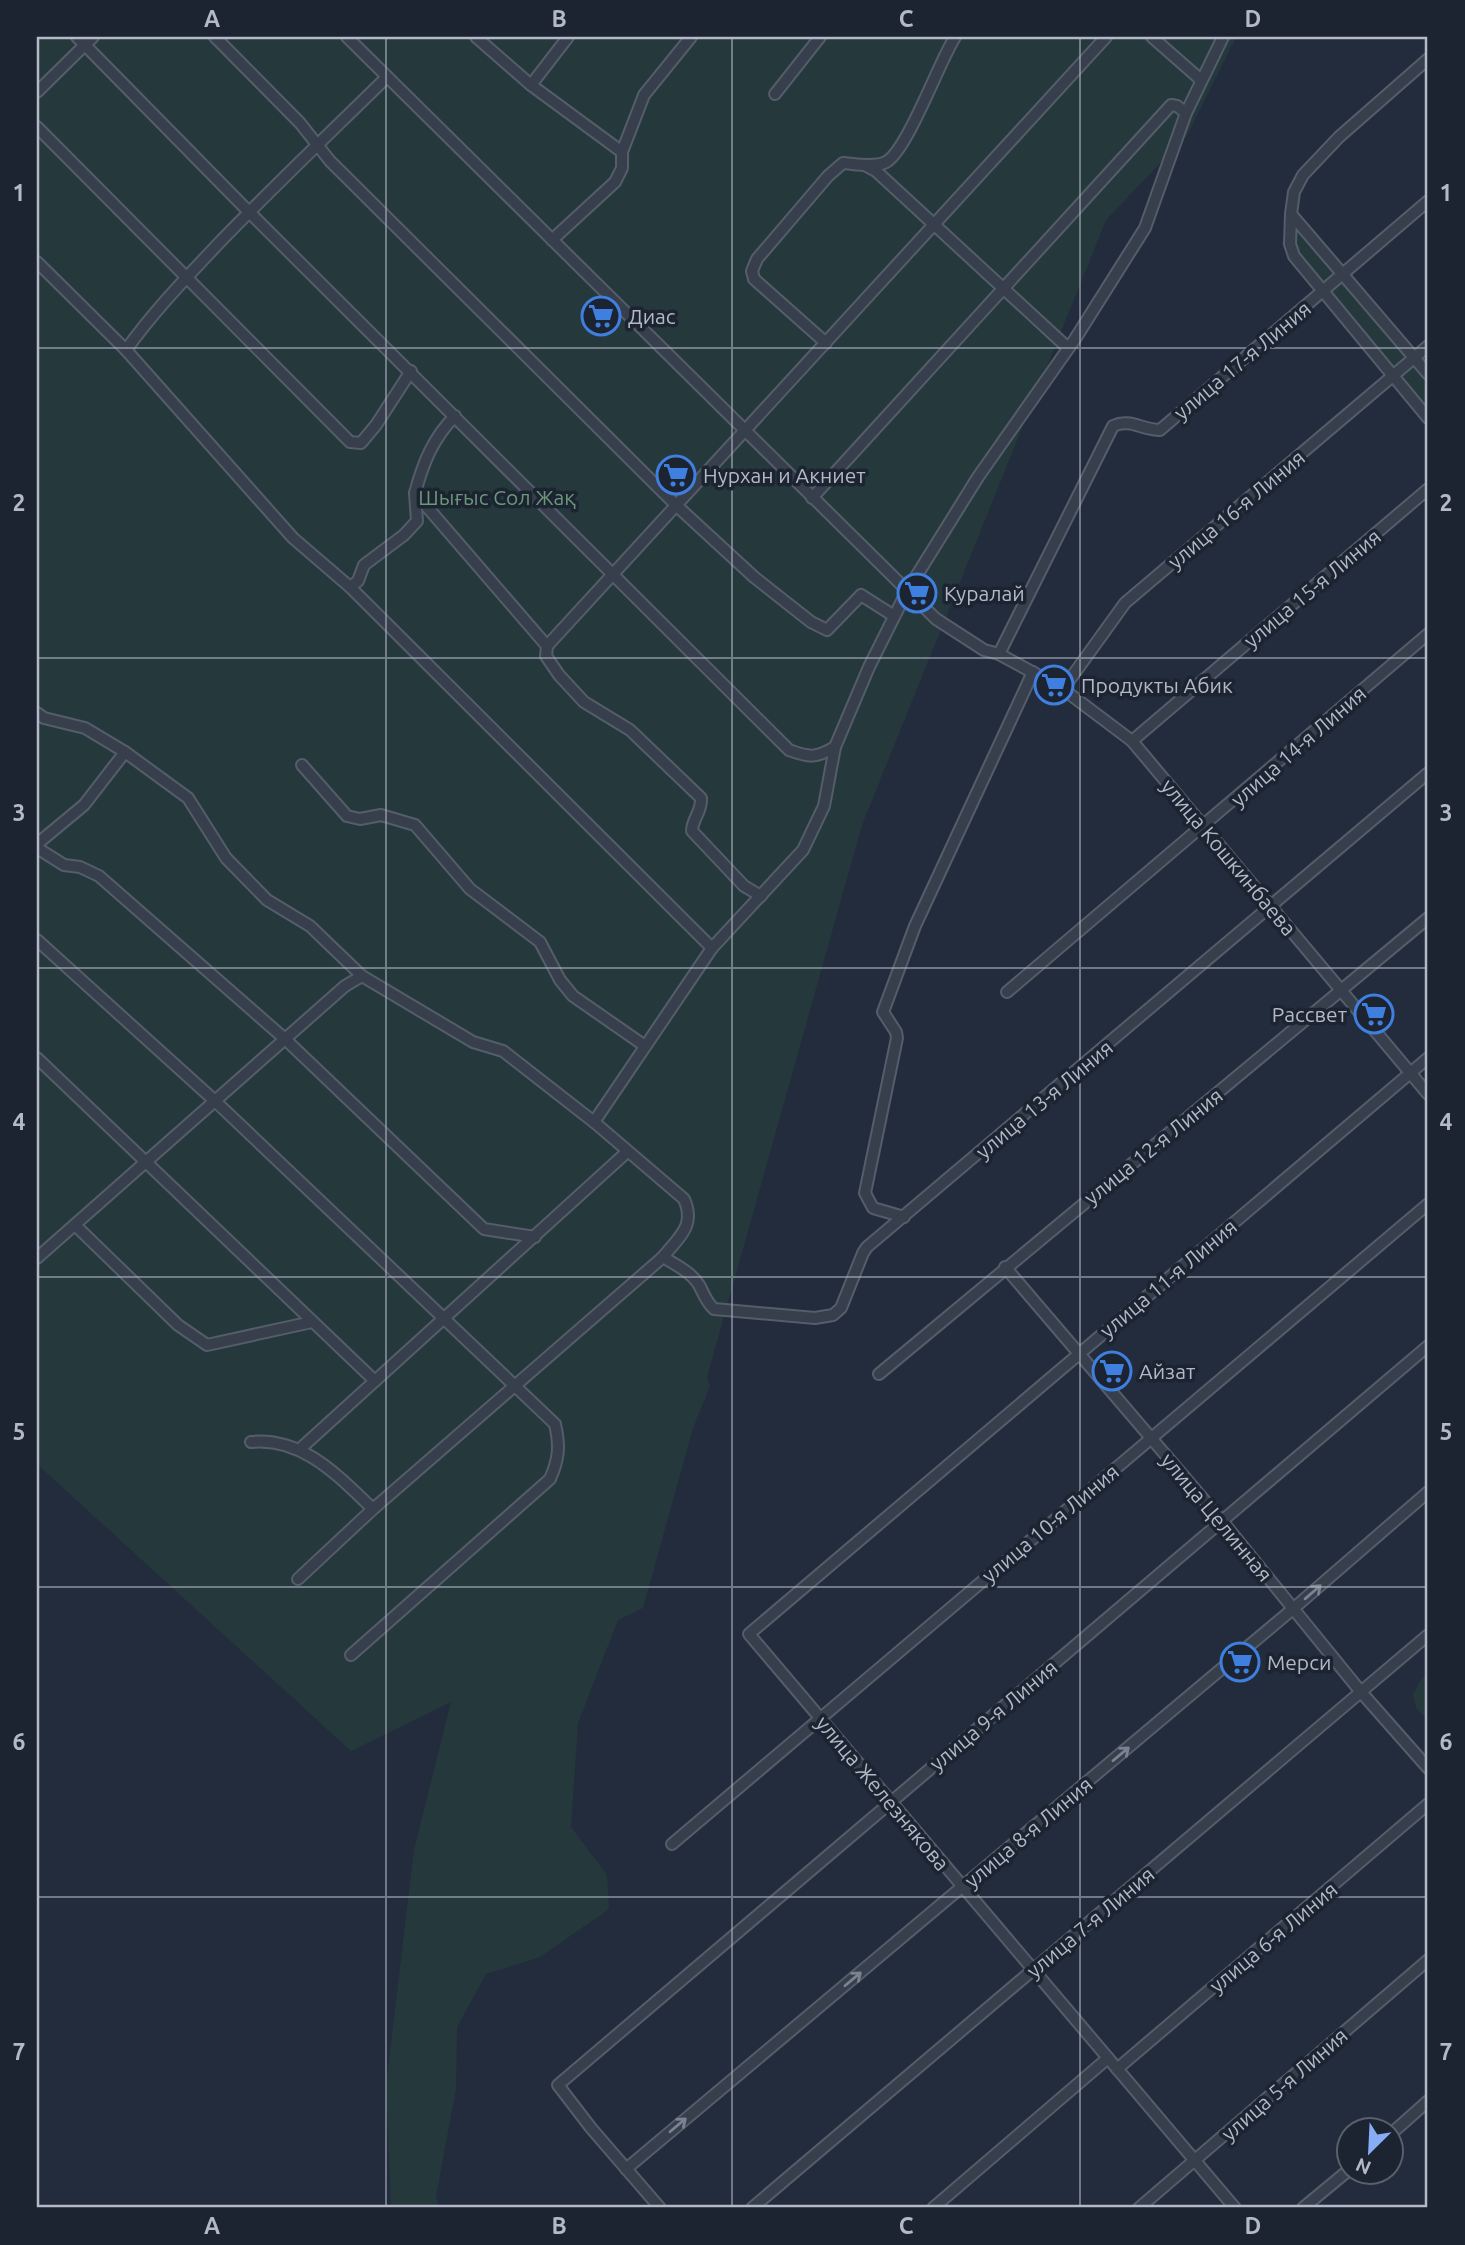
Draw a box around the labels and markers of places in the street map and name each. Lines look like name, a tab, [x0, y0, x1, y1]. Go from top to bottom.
supermarket icon: Диас	[580, 295, 622, 337]
place label: Диас	[628, 304, 676, 328]
supermarket icon: Нурхан и Акниет	[655, 454, 697, 496]
place label: Нурхан и Акниет	[703, 463, 866, 487]
supermarket icon: Куралай	[896, 572, 938, 614]
place label: Куралай	[944, 581, 1025, 605]
supermarket icon: Продукты Абик	[1033, 664, 1075, 706]
place label: Продукты Абик	[1081, 673, 1233, 697]
supermarket icon: Рассвет	[1353, 993, 1395, 1035]
place label: Рассвет	[1272, 1002, 1348, 1026]
supermarket icon: Айзат	[1091, 1350, 1133, 1392]
place label: Айзат	[1139, 1359, 1196, 1383]
supermarket icon: Мерси	[1219, 1641, 1261, 1683]
place label: Мерси	[1267, 1650, 1331, 1674]

